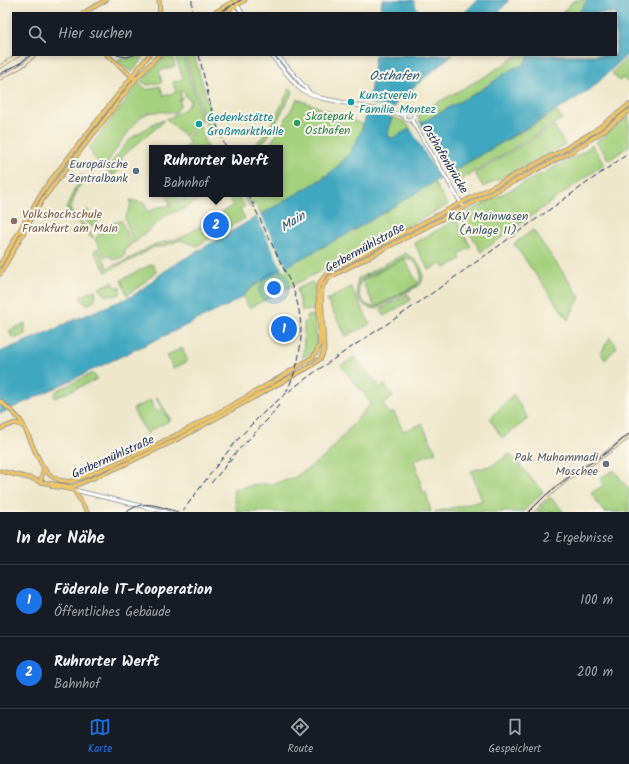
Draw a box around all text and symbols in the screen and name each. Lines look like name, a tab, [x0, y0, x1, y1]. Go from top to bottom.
search box	[12, 12, 617, 56]
text: Hier suchen	[58, 22, 132, 46]
icon: search	[26, 23, 48, 45]
water label: Osthafen	[369, 66, 420, 87]
place label: Kunstverein Familie Montez	[359, 86, 436, 119]
marker: Kunstverein Familie Montez	[346, 97, 356, 107]
place label: Skatepark Osthafen	[305, 107, 354, 140]
place label: Gedenkstätte Großmarkthalle	[207, 108, 284, 141]
marker: Skatepark Osthafen	[292, 118, 302, 128]
marker: Gedenkstätte Großmarkthalle	[194, 119, 204, 129]
street label: Osthafenbrücke	[417, 121, 474, 198]
popup	[149, 145, 283, 197]
text: Ruhrorter Werft	[163, 149, 269, 173]
place label: Europäische Zentralbank	[68, 155, 129, 188]
marker: Europäische Zentralbank	[131, 166, 141, 176]
text: Bahnhof	[163, 173, 209, 194]
place label: Volkshochschule Frankfurt am Main	[22, 205, 118, 238]
water label: Main	[276, 206, 311, 238]
park label: KGV Mainwasen (Anlage II)	[448, 207, 528, 240]
pin: 2	[203, 210, 229, 240]
marker: Volkshochschule Frankfurt am Main	[9, 216, 19, 226]
street label: Gerbermühlstraße	[322, 218, 409, 278]
your location	[264, 278, 284, 298]
pin: 1	[271, 314, 297, 344]
street label: Gerbermühlstraße	[69, 430, 158, 484]
place label: Pak Muhammadi Moschee	[515, 448, 599, 481]
marker: Pak Muhammadi Moschee	[601, 459, 611, 469]
text: In der Nähe	[16, 525, 105, 552]
text: 2 Ergebnisse	[543, 528, 613, 549]
text: Föderale IT-Kooperation	[54, 578, 212, 602]
text: 1	[27, 590, 31, 611]
text: 100 m	[580, 590, 613, 611]
text: Öffentliches Gebäude	[54, 602, 171, 623]
text: Ruhrorter Werft	[54, 650, 160, 674]
text: 2	[25, 662, 33, 683]
text: 200 m	[577, 662, 613, 683]
text: Bahnhof	[54, 674, 100, 695]
tab: Karte	[88, 716, 112, 758]
tab: Route	[287, 716, 313, 758]
tab: Gespeichert	[489, 716, 541, 758]

